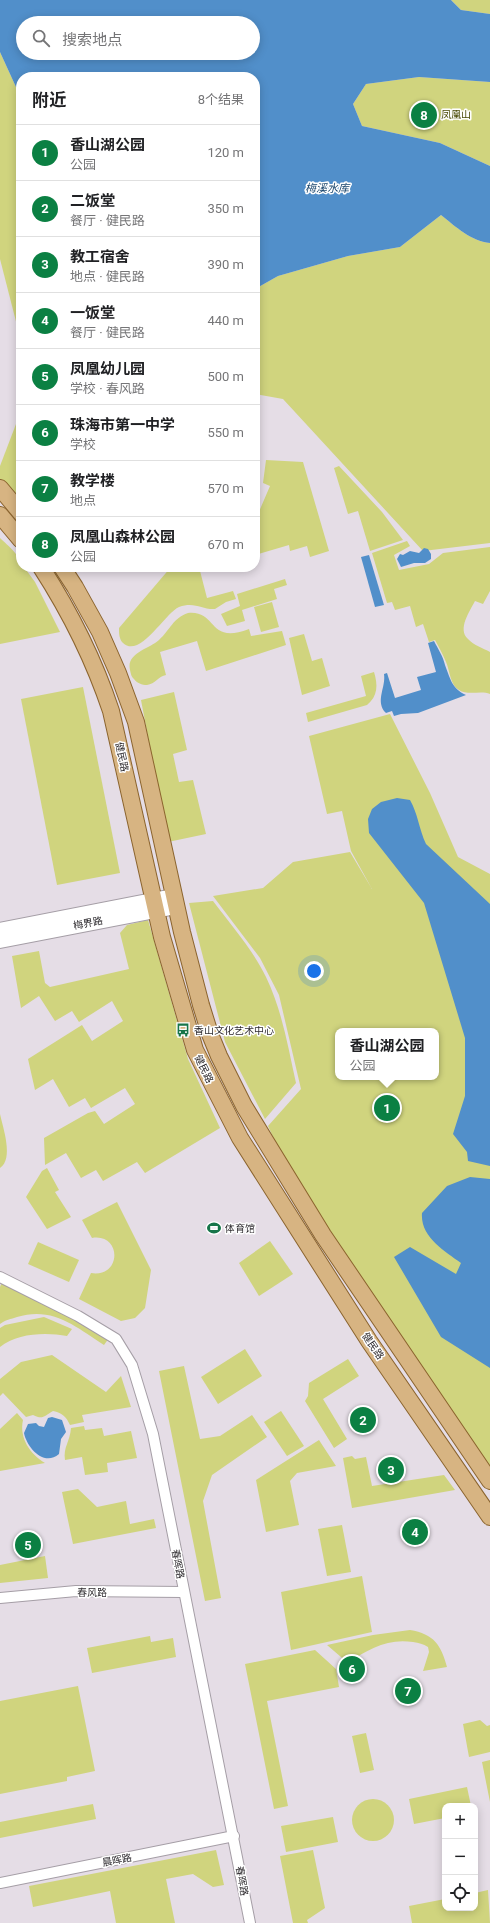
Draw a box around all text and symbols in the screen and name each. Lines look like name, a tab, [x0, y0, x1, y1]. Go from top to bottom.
search box	[16, 16, 260, 60]
icon: search	[30, 27, 52, 49]
text: 搜索地点	[62, 31, 122, 49]
text: 附近	[32, 90, 66, 110]
text: 8个结果	[198, 92, 244, 107]
pin: 8	[411, 100, 437, 130]
park label: 凤凰山	[441, 109, 471, 120]
text: 香山湖公园	[70, 136, 145, 154]
text: 1	[41, 145, 49, 160]
text: 120 m	[207, 145, 244, 160]
text: 公园	[70, 157, 96, 172]
water label: 梅溪水库	[305, 182, 351, 195]
text: 二饭堂	[70, 192, 115, 210]
text: 2	[41, 201, 49, 216]
text: 350 m	[207, 201, 244, 216]
text: 餐厅 · 健民路	[70, 213, 145, 228]
text: 教工宿舍	[70, 248, 130, 266]
text: 3	[41, 257, 49, 272]
text: 390 m	[207, 257, 244, 272]
text: 地点 · 健民路	[70, 269, 145, 284]
text: 一饭堂	[70, 304, 115, 322]
text: 4	[41, 313, 49, 328]
text: 440 m	[207, 313, 244, 328]
text: 餐厅 · 健民路	[70, 325, 145, 340]
text: 凤凰幼儿园	[70, 360, 145, 378]
text: 5	[41, 369, 49, 384]
text: 500 m	[207, 369, 244, 384]
text: 学校 · 春风路	[70, 381, 145, 396]
text: 珠海市第一中学	[70, 416, 175, 434]
text: 6	[41, 425, 49, 440]
text: 550 m	[207, 425, 244, 440]
text: 学校	[70, 437, 96, 452]
text: 教学楼	[70, 472, 115, 490]
text: 7	[41, 481, 49, 496]
text: 570 m	[207, 481, 244, 496]
text: 地点	[70, 493, 96, 508]
text: 凤凰山森林公园	[70, 528, 175, 546]
text: 8	[41, 537, 49, 552]
text: 670 m	[207, 537, 244, 552]
text: 公园	[70, 549, 96, 564]
street label: 健民路	[114, 741, 130, 773]
street label: 梅界路	[72, 915, 104, 931]
your location	[304, 961, 324, 981]
bus stop icon: 香山文化艺术中心	[175, 1022, 191, 1038]
place label: 香山文化艺术中心	[194, 1025, 274, 1036]
popup	[335, 1028, 439, 1080]
text: 香山湖公园	[349, 1037, 425, 1055]
street label: 健民路	[192, 1053, 216, 1085]
text: 公园	[349, 1058, 376, 1073]
pin: 1	[374, 1093, 400, 1123]
sports icon: 体育馆	[206, 1220, 222, 1236]
place label: 体育馆	[225, 1223, 255, 1234]
street label: 健民路	[360, 1330, 386, 1362]
pin: 2	[350, 1405, 376, 1435]
pin: 3	[378, 1455, 404, 1485]
pin: 4	[402, 1517, 428, 1547]
pin: 5	[15, 1530, 41, 1560]
street label: 春晖路	[170, 1548, 186, 1580]
street label: 春风路	[77, 1587, 107, 1598]
pin: 6	[339, 1654, 365, 1684]
pin: 7	[395, 1676, 421, 1706]
map controls	[442, 1803, 478, 1911]
button: +	[442, 1803, 478, 1839]
button: −	[442, 1839, 478, 1875]
street label: 晨晖路	[101, 1852, 133, 1868]
street label: 春晖路	[234, 1865, 250, 1897]
button: locate	[442, 1875, 478, 1911]

